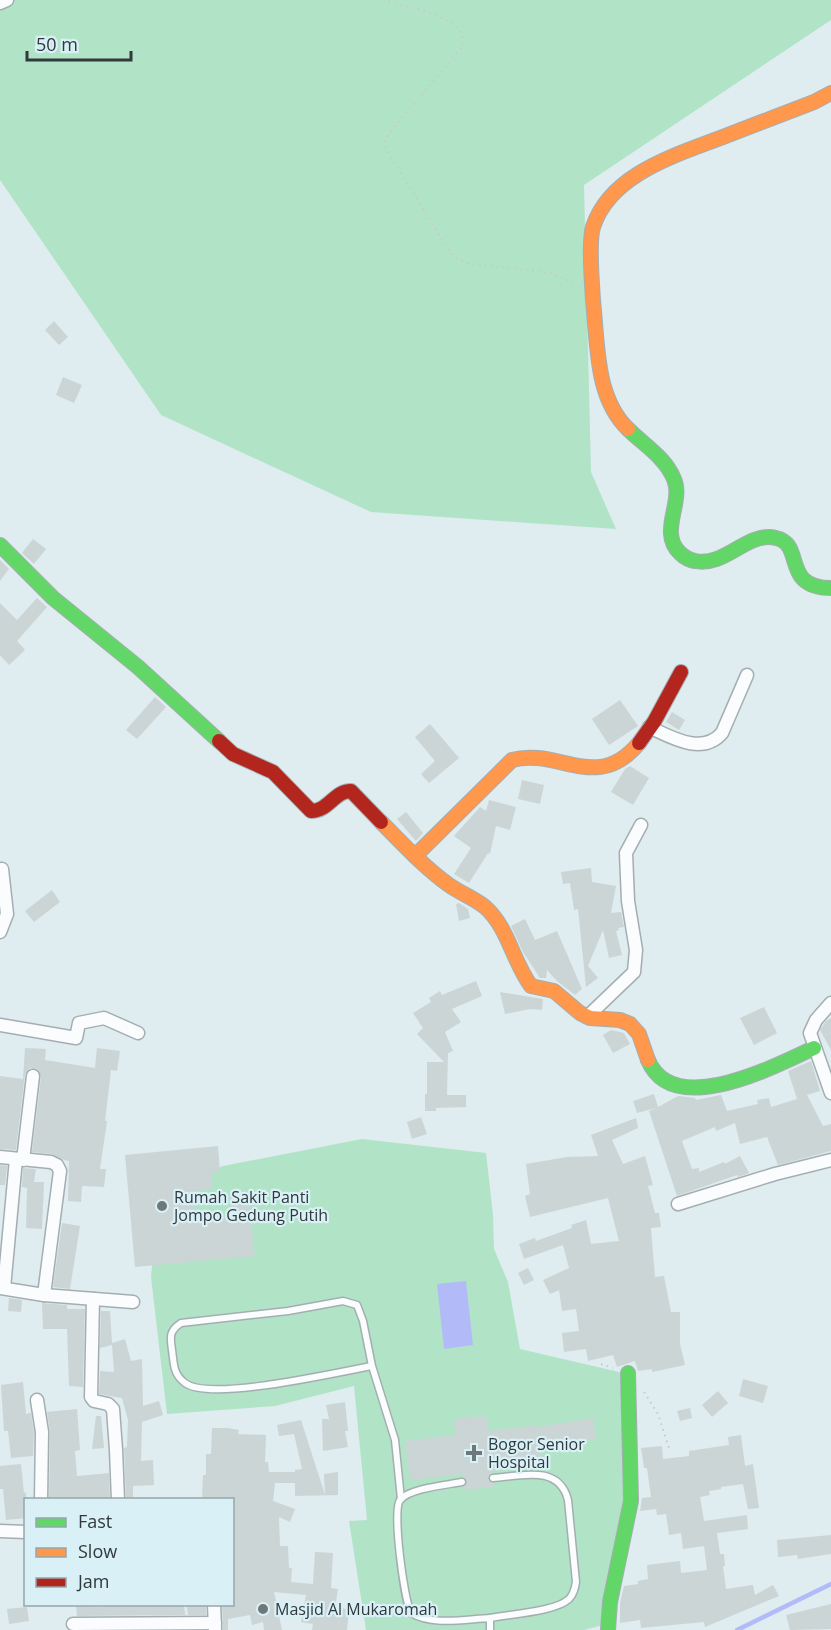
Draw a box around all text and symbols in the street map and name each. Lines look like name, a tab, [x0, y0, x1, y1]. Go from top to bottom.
scale bar	[27, 24, 130, 62]
text: 50 m	[36, 32, 78, 56]
place label: Rumah Sakit Panti Jompo Gedung Putih	[172, 1186, 328, 1226]
marker: Rumah Sakit Panti Jompo Gedung Putih	[155, 1199, 169, 1213]
place label: Bogor Senior Hospital	[488, 1433, 585, 1473]
marker: Bogor Senior Hospital	[465, 1444, 483, 1462]
legend	[24, 1498, 234, 1606]
text: Fast	[78, 1509, 112, 1533]
text: Slow	[78, 1539, 117, 1563]
text: Jam	[76, 1569, 110, 1593]
place label: Masjid Al Mukaromah	[275, 1598, 437, 1620]
marker: Masjid Al Mukaromah	[256, 1602, 270, 1616]

